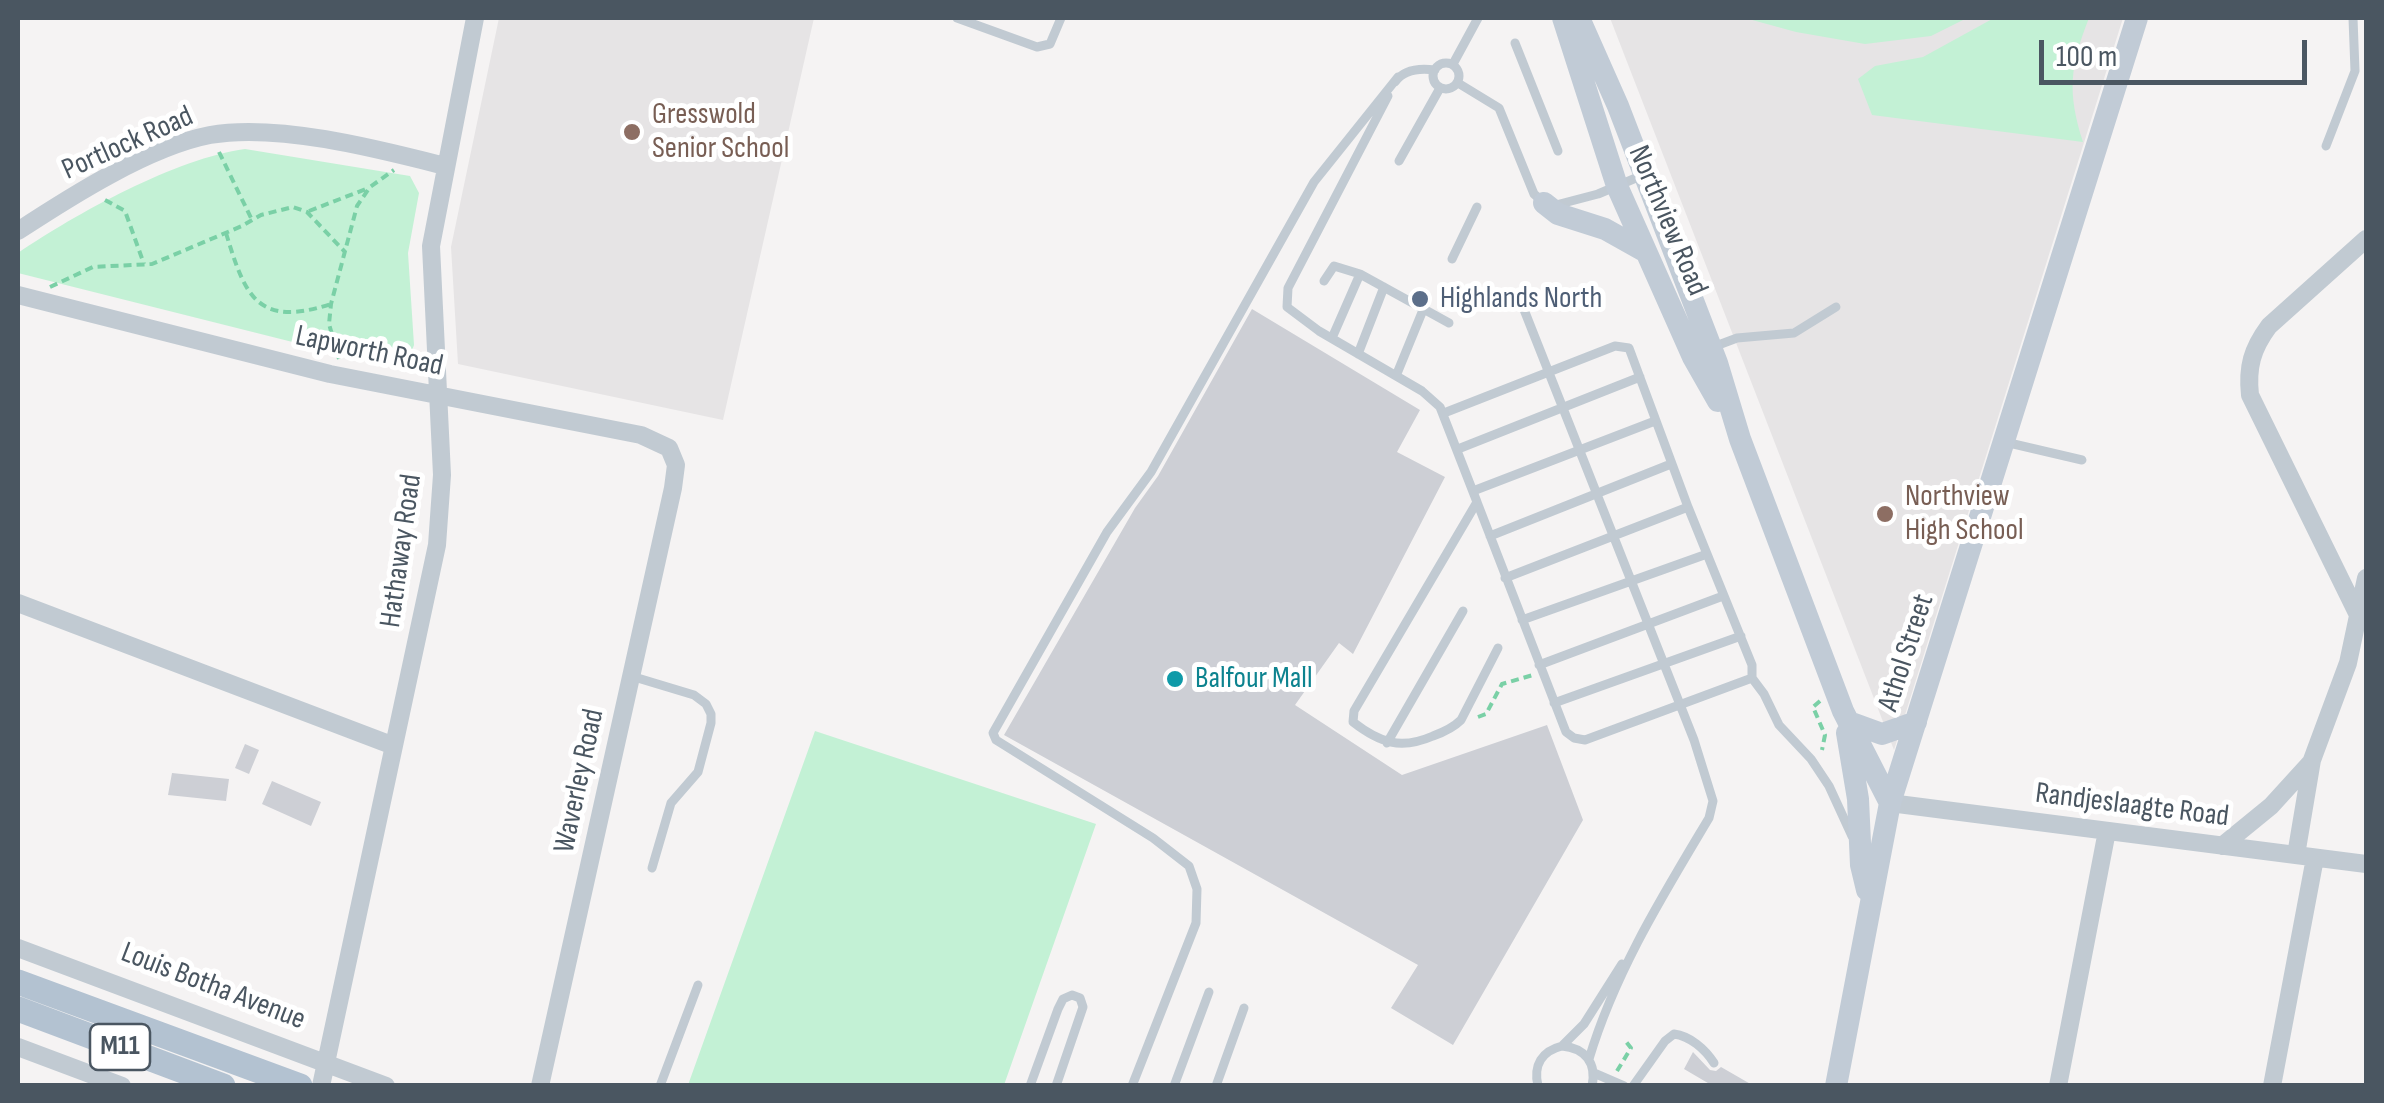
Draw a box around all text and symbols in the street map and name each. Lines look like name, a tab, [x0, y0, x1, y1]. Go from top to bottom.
scale bar	[2044, 20, 2312, 82]
text: 100 m	[2056, 39, 2117, 75]
place label: Gresswold Senior School	[652, 97, 789, 168]
street label: Portlock Road	[57, 99, 199, 189]
marker: Gresswold Senior School	[621, 121, 643, 143]
street label: Northview Road	[1619, 141, 1715, 301]
place label: Highlands North	[1440, 281, 1602, 317]
marker: Highlands North	[1409, 288, 1431, 310]
street label: Lapworth Road	[292, 319, 446, 385]
street label: Hathaway Road	[373, 472, 431, 630]
place label: Northview High School	[1905, 479, 2024, 550]
marker: Northview High School	[1874, 503, 1896, 525]
street label: Athol Street	[1871, 590, 1943, 716]
place label: Balfour Mall	[1195, 661, 1312, 697]
marker: Balfour Mall	[1164, 668, 1186, 690]
street label: Waverley Road	[547, 706, 613, 856]
street label: Randjeslaagte Road	[2033, 776, 2231, 836]
street label: Louis Botha Avenue	[116, 935, 310, 1039]
road number: M11	[90, 1024, 150, 1070]

